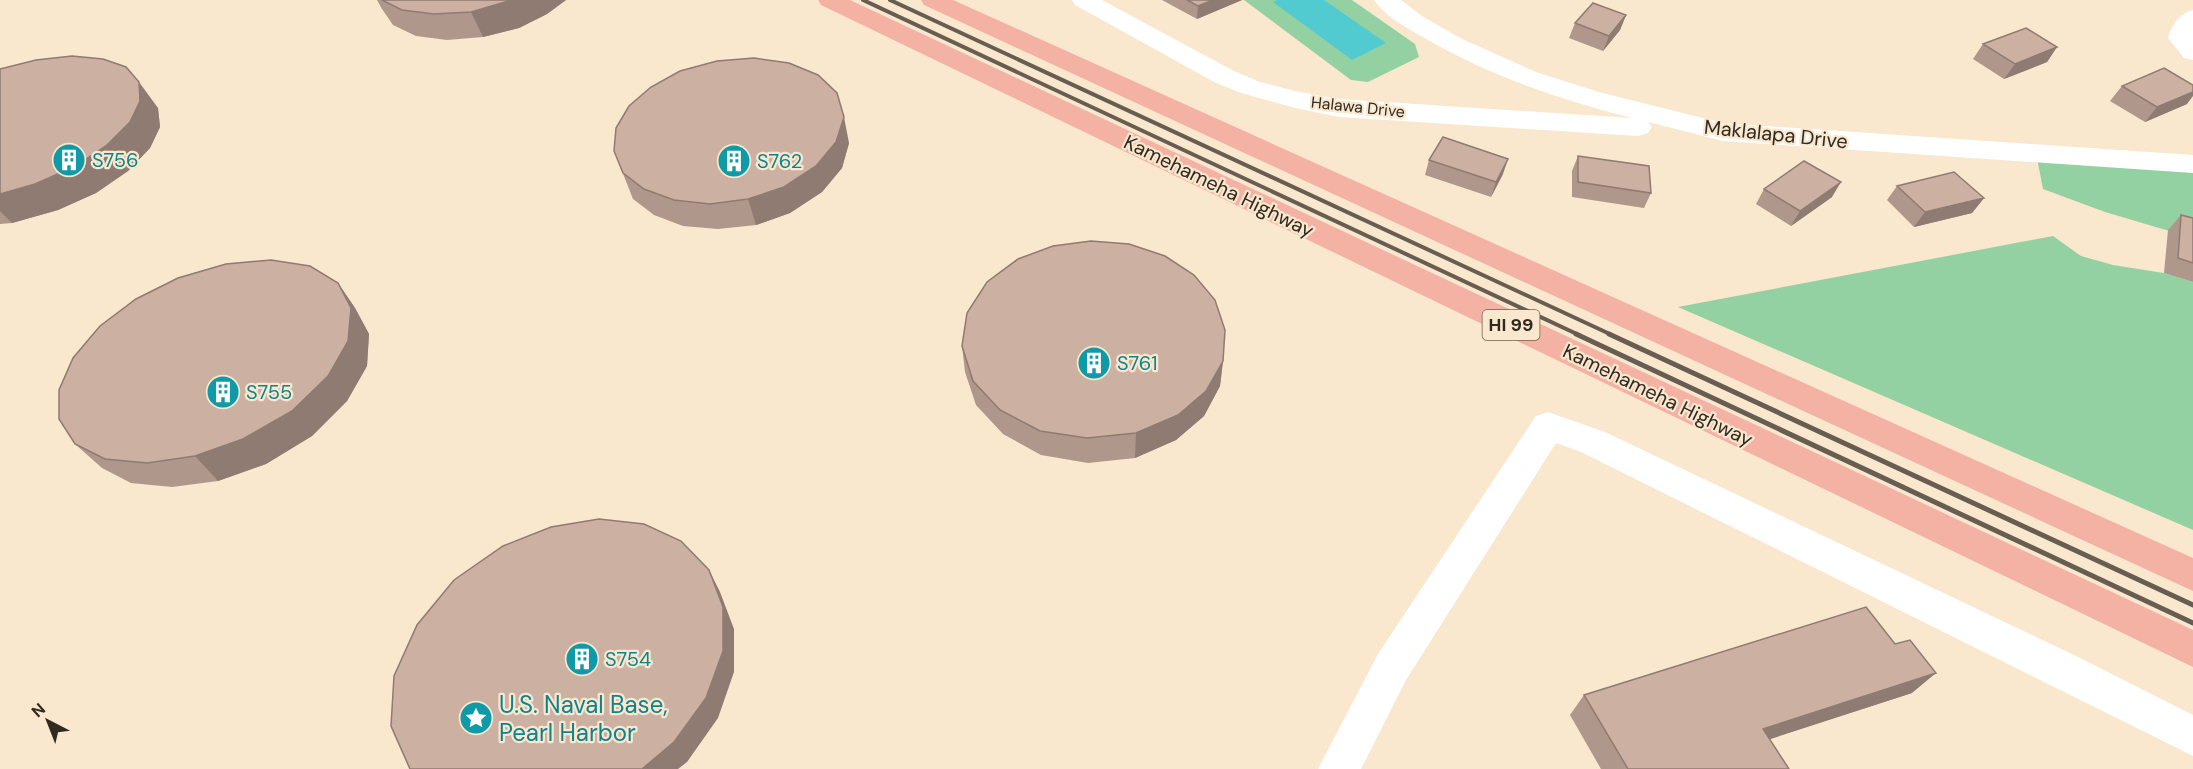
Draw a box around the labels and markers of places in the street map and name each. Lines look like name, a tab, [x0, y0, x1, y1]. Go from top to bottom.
building icon: S756	[51, 142, 87, 178]
building icon: S762	[716, 143, 752, 179]
place label: S756	[92, 147, 138, 173]
place label: S762	[757, 148, 802, 174]
building icon: S761	[1076, 345, 1112, 381]
place label: S761	[1117, 350, 1158, 376]
building icon: S755	[205, 374, 241, 410]
place label: S755	[246, 379, 292, 405]
building icon: S754	[564, 641, 600, 677]
place label: S754	[605, 646, 651, 672]
place label: U.S. Naval Base, Pearl Harbor	[499, 689, 668, 748]
place icon: U.S. Naval Base, Pearl Harbor	[458, 700, 494, 736]

